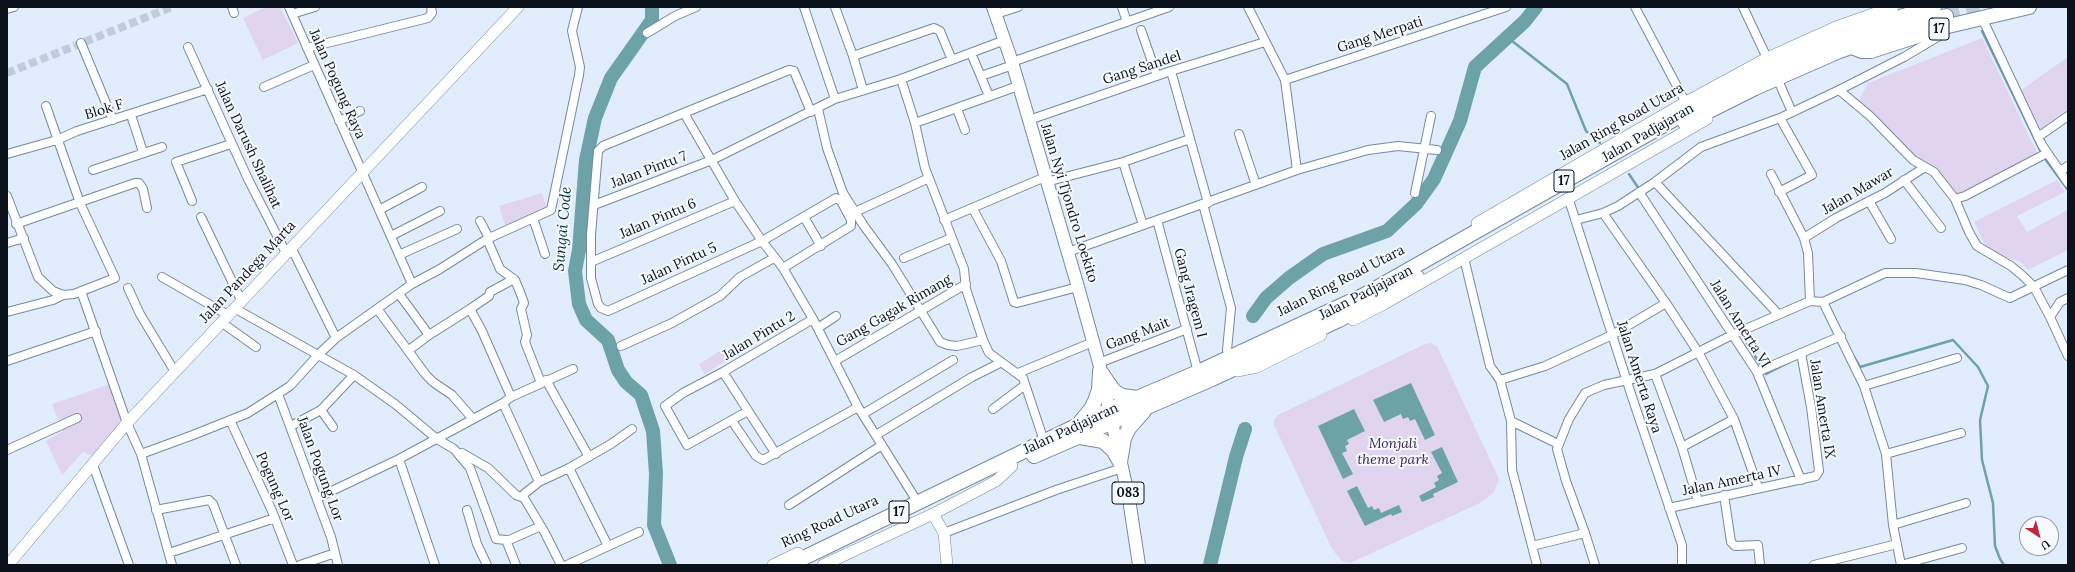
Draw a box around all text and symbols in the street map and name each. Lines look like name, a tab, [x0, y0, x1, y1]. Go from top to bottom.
street label: Gang Merpati	[1335, 13, 1425, 57]
road number: 17	[1929, 18, 1949, 40]
street label: Jalan Pogung Raya	[305, 26, 369, 142]
street label: Gang Sandel	[1101, 47, 1183, 89]
street label: Jalan Darush Shalihat	[211, 79, 285, 211]
street label: Jalan Ring Road Utara	[1557, 80, 1687, 164]
street label: Blok F	[83, 96, 125, 124]
street label: Jalan Padjajaran	[1599, 100, 1697, 166]
street label: Jalan Nyi Tjondro Loekito	[1037, 121, 1101, 285]
street label: Jalan Pintu 7	[609, 148, 689, 192]
street label: Jalan Mawar	[1819, 164, 1897, 218]
road number: 17	[1554, 170, 1574, 192]
water label: Sungai Code	[550, 186, 576, 272]
street label: Jalan Pintu 6	[617, 195, 699, 243]
street label: Jalan Pandega Marta	[196, 218, 300, 326]
street label: Jalan Pintu 5	[639, 239, 719, 289]
street label: Jalan Ring Road Utara	[1275, 242, 1407, 320]
street label: Gang Jragem I	[1170, 246, 1210, 340]
street label: Jalan Padjajaran	[1316, 262, 1416, 324]
street label: Gang Gagak Rimang	[833, 271, 955, 351]
street label: Jalan Amerta VI	[1706, 277, 1774, 371]
street label: Jalan Pintu 2	[720, 308, 798, 364]
street label: Gang Mait	[1104, 314, 1172, 354]
street label: Jalan Amerta Raya	[1613, 319, 1665, 435]
street label: Jalan Amerta IX	[1806, 358, 1838, 460]
street label: Jalan Padjajaran	[1021, 400, 1121, 458]
street label: Jalan Pogung Lor	[293, 414, 347, 524]
park label: Monjali theme park	[1357, 436, 1429, 468]
street label: Pogung Lor	[252, 449, 298, 525]
street label: Jalan Amerta IV	[1681, 462, 1783, 500]
road number: 083	[1112, 482, 1144, 504]
street label: Ring Road Utara	[779, 492, 881, 552]
road number: 17	[889, 501, 909, 523]
north arrow	[2019, 516, 2059, 556]
text: U	[2038, 537, 2053, 553]

